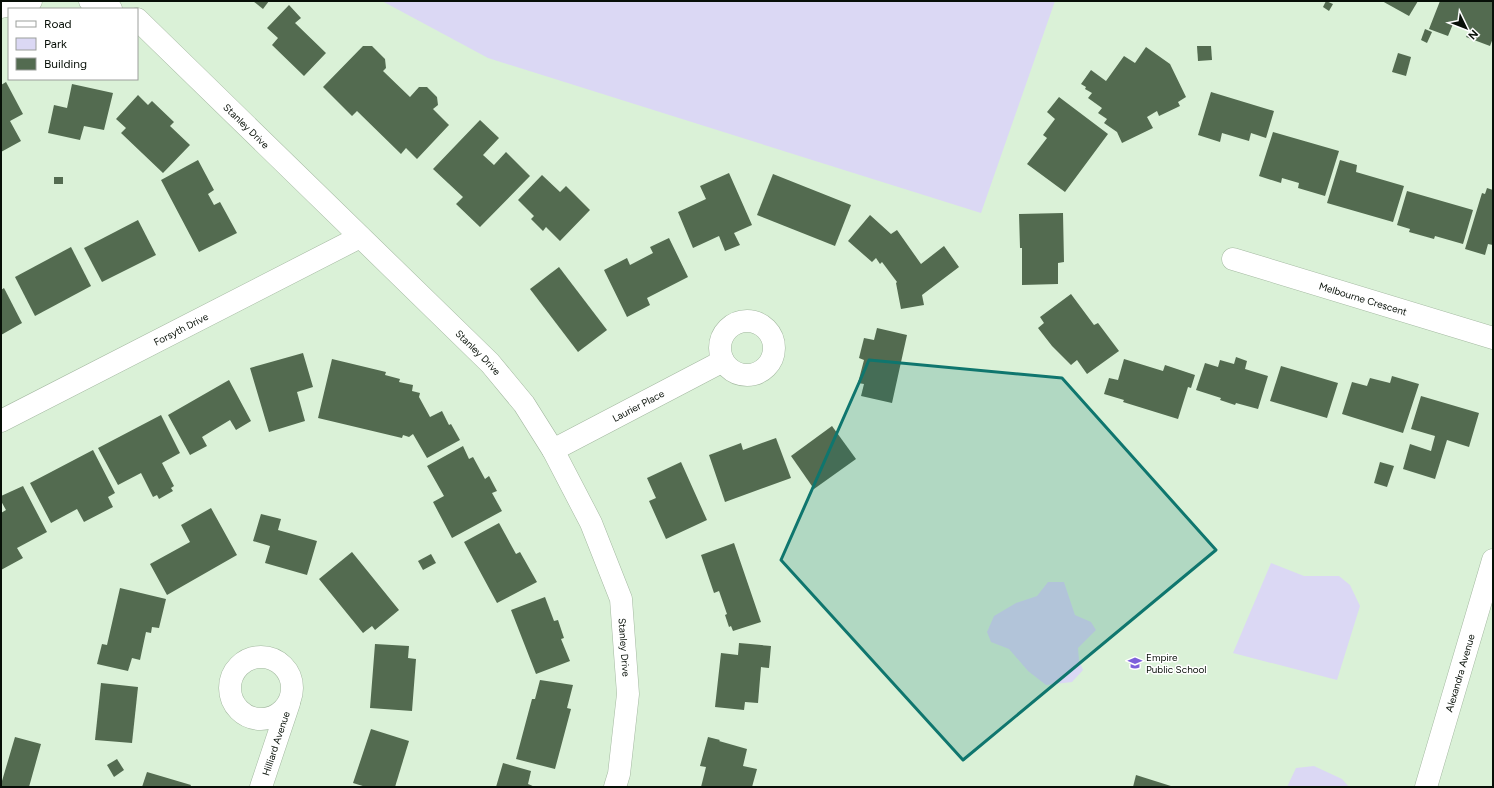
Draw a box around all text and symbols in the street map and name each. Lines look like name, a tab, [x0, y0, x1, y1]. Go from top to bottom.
legend	[8, 8, 138, 80]
north arrow	[1446, 8, 1486, 48]
text: Road	[44, 17, 72, 31]
text: N	[1465, 27, 1481, 42]
text: Park	[44, 37, 67, 51]
text: Building	[44, 57, 87, 71]
street label: Stanley Drive	[221, 101, 272, 152]
street label: Melbourne Crescent	[1317, 280, 1409, 319]
street label: Forsyth Drive	[152, 310, 211, 349]
street label: Stanley Drive	[453, 327, 504, 378]
street label: Laurier Place	[610, 387, 667, 425]
street label: Stanley Drive	[615, 617, 633, 678]
street label: Alexandra Avenue	[1443, 632, 1478, 713]
place label: Empire Public School	[1146, 651, 1207, 676]
school or university icon: Empire Public School	[1127, 655, 1143, 671]
street label: Hilliard Avenue	[259, 709, 293, 778]

